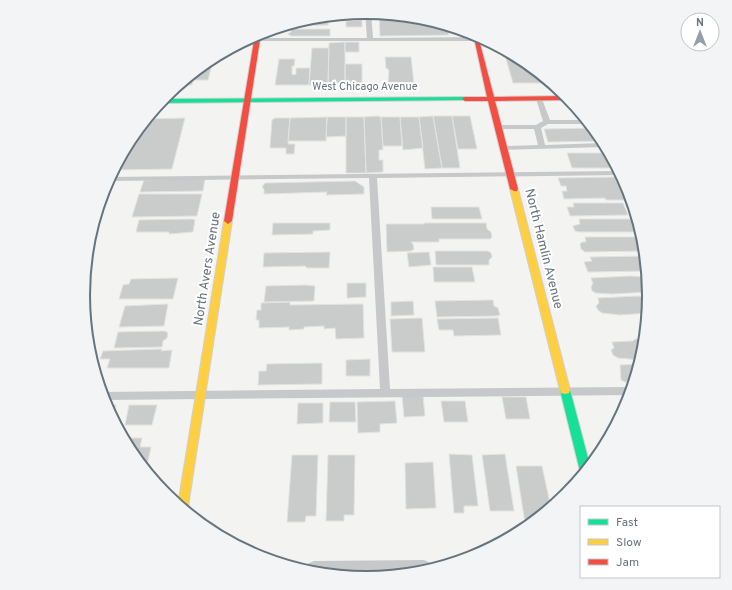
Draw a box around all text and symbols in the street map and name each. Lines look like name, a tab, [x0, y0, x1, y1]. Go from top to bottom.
north arrow	[680, 12, 720, 52]
text: N	[696, 16, 704, 30]
street label: West Chicago Avenue	[312, 80, 418, 94]
street label: North Hamlin Avenue	[520, 187, 566, 311]
street label: North Avers Avenue	[191, 211, 225, 327]
legend	[580, 506, 720, 578]
text: Fast	[616, 515, 638, 531]
text: Slow	[616, 535, 642, 551]
text: Jam	[616, 555, 639, 571]

